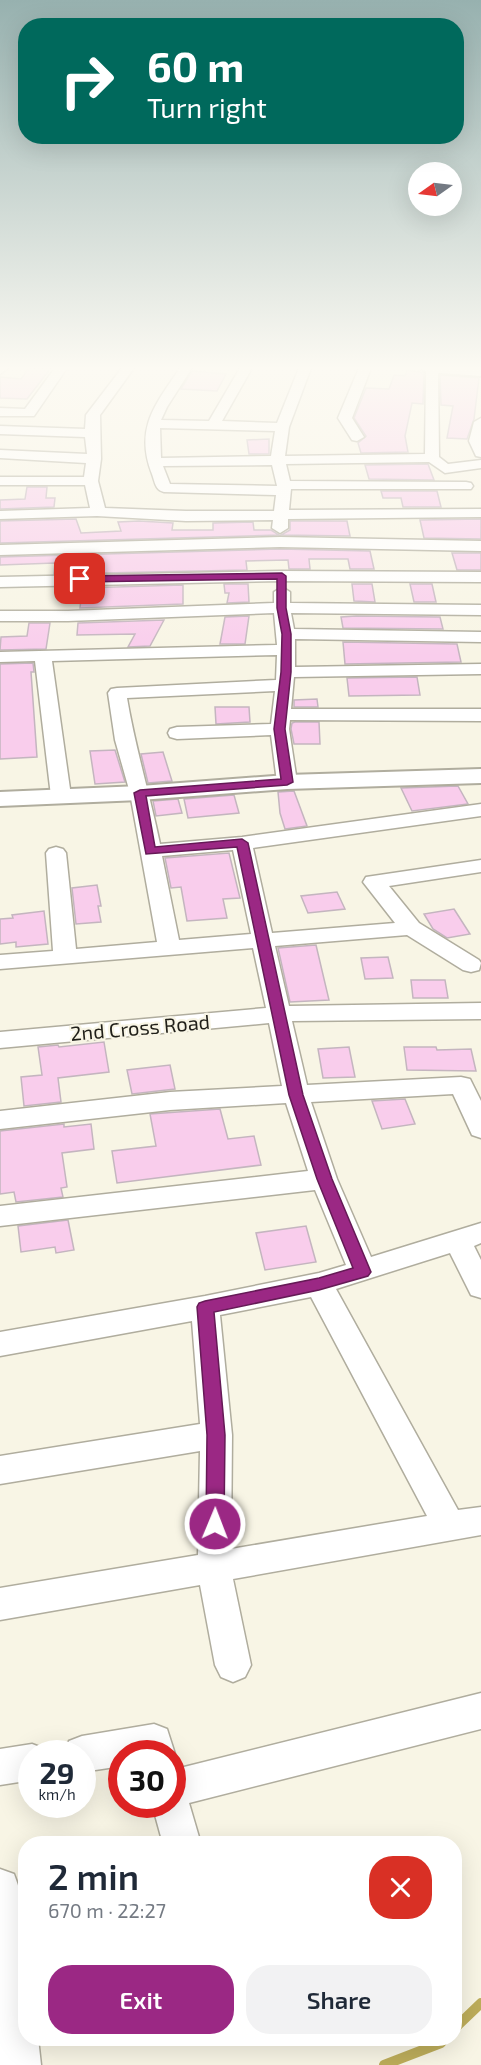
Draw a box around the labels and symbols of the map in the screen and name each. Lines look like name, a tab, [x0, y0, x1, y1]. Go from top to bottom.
north arrow	[408, 162, 462, 216]
pin	[54, 553, 105, 604]
street label: 2nd Cross Road	[69, 1009, 211, 1045]
position arrow	[183, 1492, 247, 1556]
speed limit sign: 30	[108, 1740, 186, 1818]

